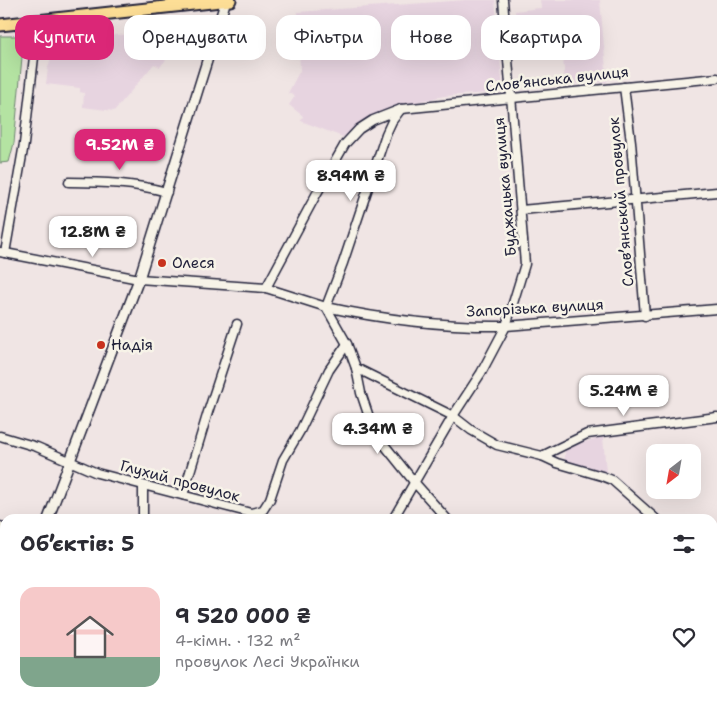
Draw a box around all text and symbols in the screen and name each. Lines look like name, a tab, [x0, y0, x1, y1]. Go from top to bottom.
chip: Купити	[15, 15, 114, 60]
chip: Орендувати	[124, 15, 266, 60]
chip: Фільтри	[276, 15, 381, 60]
chip: Нове	[391, 15, 471, 60]
chip: Квартира	[481, 15, 600, 60]
street label: Словʼянська вулиця	[484, 62, 630, 96]
street label: Словʼянський провулок	[604, 116, 638, 288]
street label: Буджацька вулиця	[489, 117, 521, 257]
pin: 9.52M ₴	[74, 128, 166, 171]
text: 9.52M ₴	[85, 134, 155, 155]
pin: 8.94M ₴	[305, 160, 397, 202]
text: 8.94M ₴	[317, 165, 385, 186]
pin: 12.8M ₴	[47, 216, 139, 258]
text: 12.8M ₴	[60, 221, 126, 242]
place label: Олеся	[172, 253, 215, 273]
marker: Олеся	[156, 257, 168, 269]
street label: Запорізька вулиця	[466, 294, 604, 322]
place label: Надія	[111, 335, 153, 355]
marker: Надія	[95, 339, 107, 351]
pin: 5.24M ₴	[578, 374, 670, 417]
text: 5.24M ₴	[590, 380, 658, 401]
pin: 4.34M ₴	[332, 412, 424, 455]
text: 4.34M ₴	[343, 418, 413, 439]
north arrow	[646, 444, 701, 499]
map controls	[646, 444, 701, 499]
street label: Глухий провулок	[118, 455, 242, 507]
text: Об’єктів: 5	[20, 530, 134, 558]
icon: filters	[670, 530, 698, 558]
text: 9 520 000 ₴	[175, 602, 311, 630]
icon: home	[60, 607, 120, 667]
icon: heart	[670, 623, 698, 651]
text: 4-кімн. · 132 m²	[175, 630, 301, 651]
text: провулок Лесі Українки	[175, 651, 360, 672]

